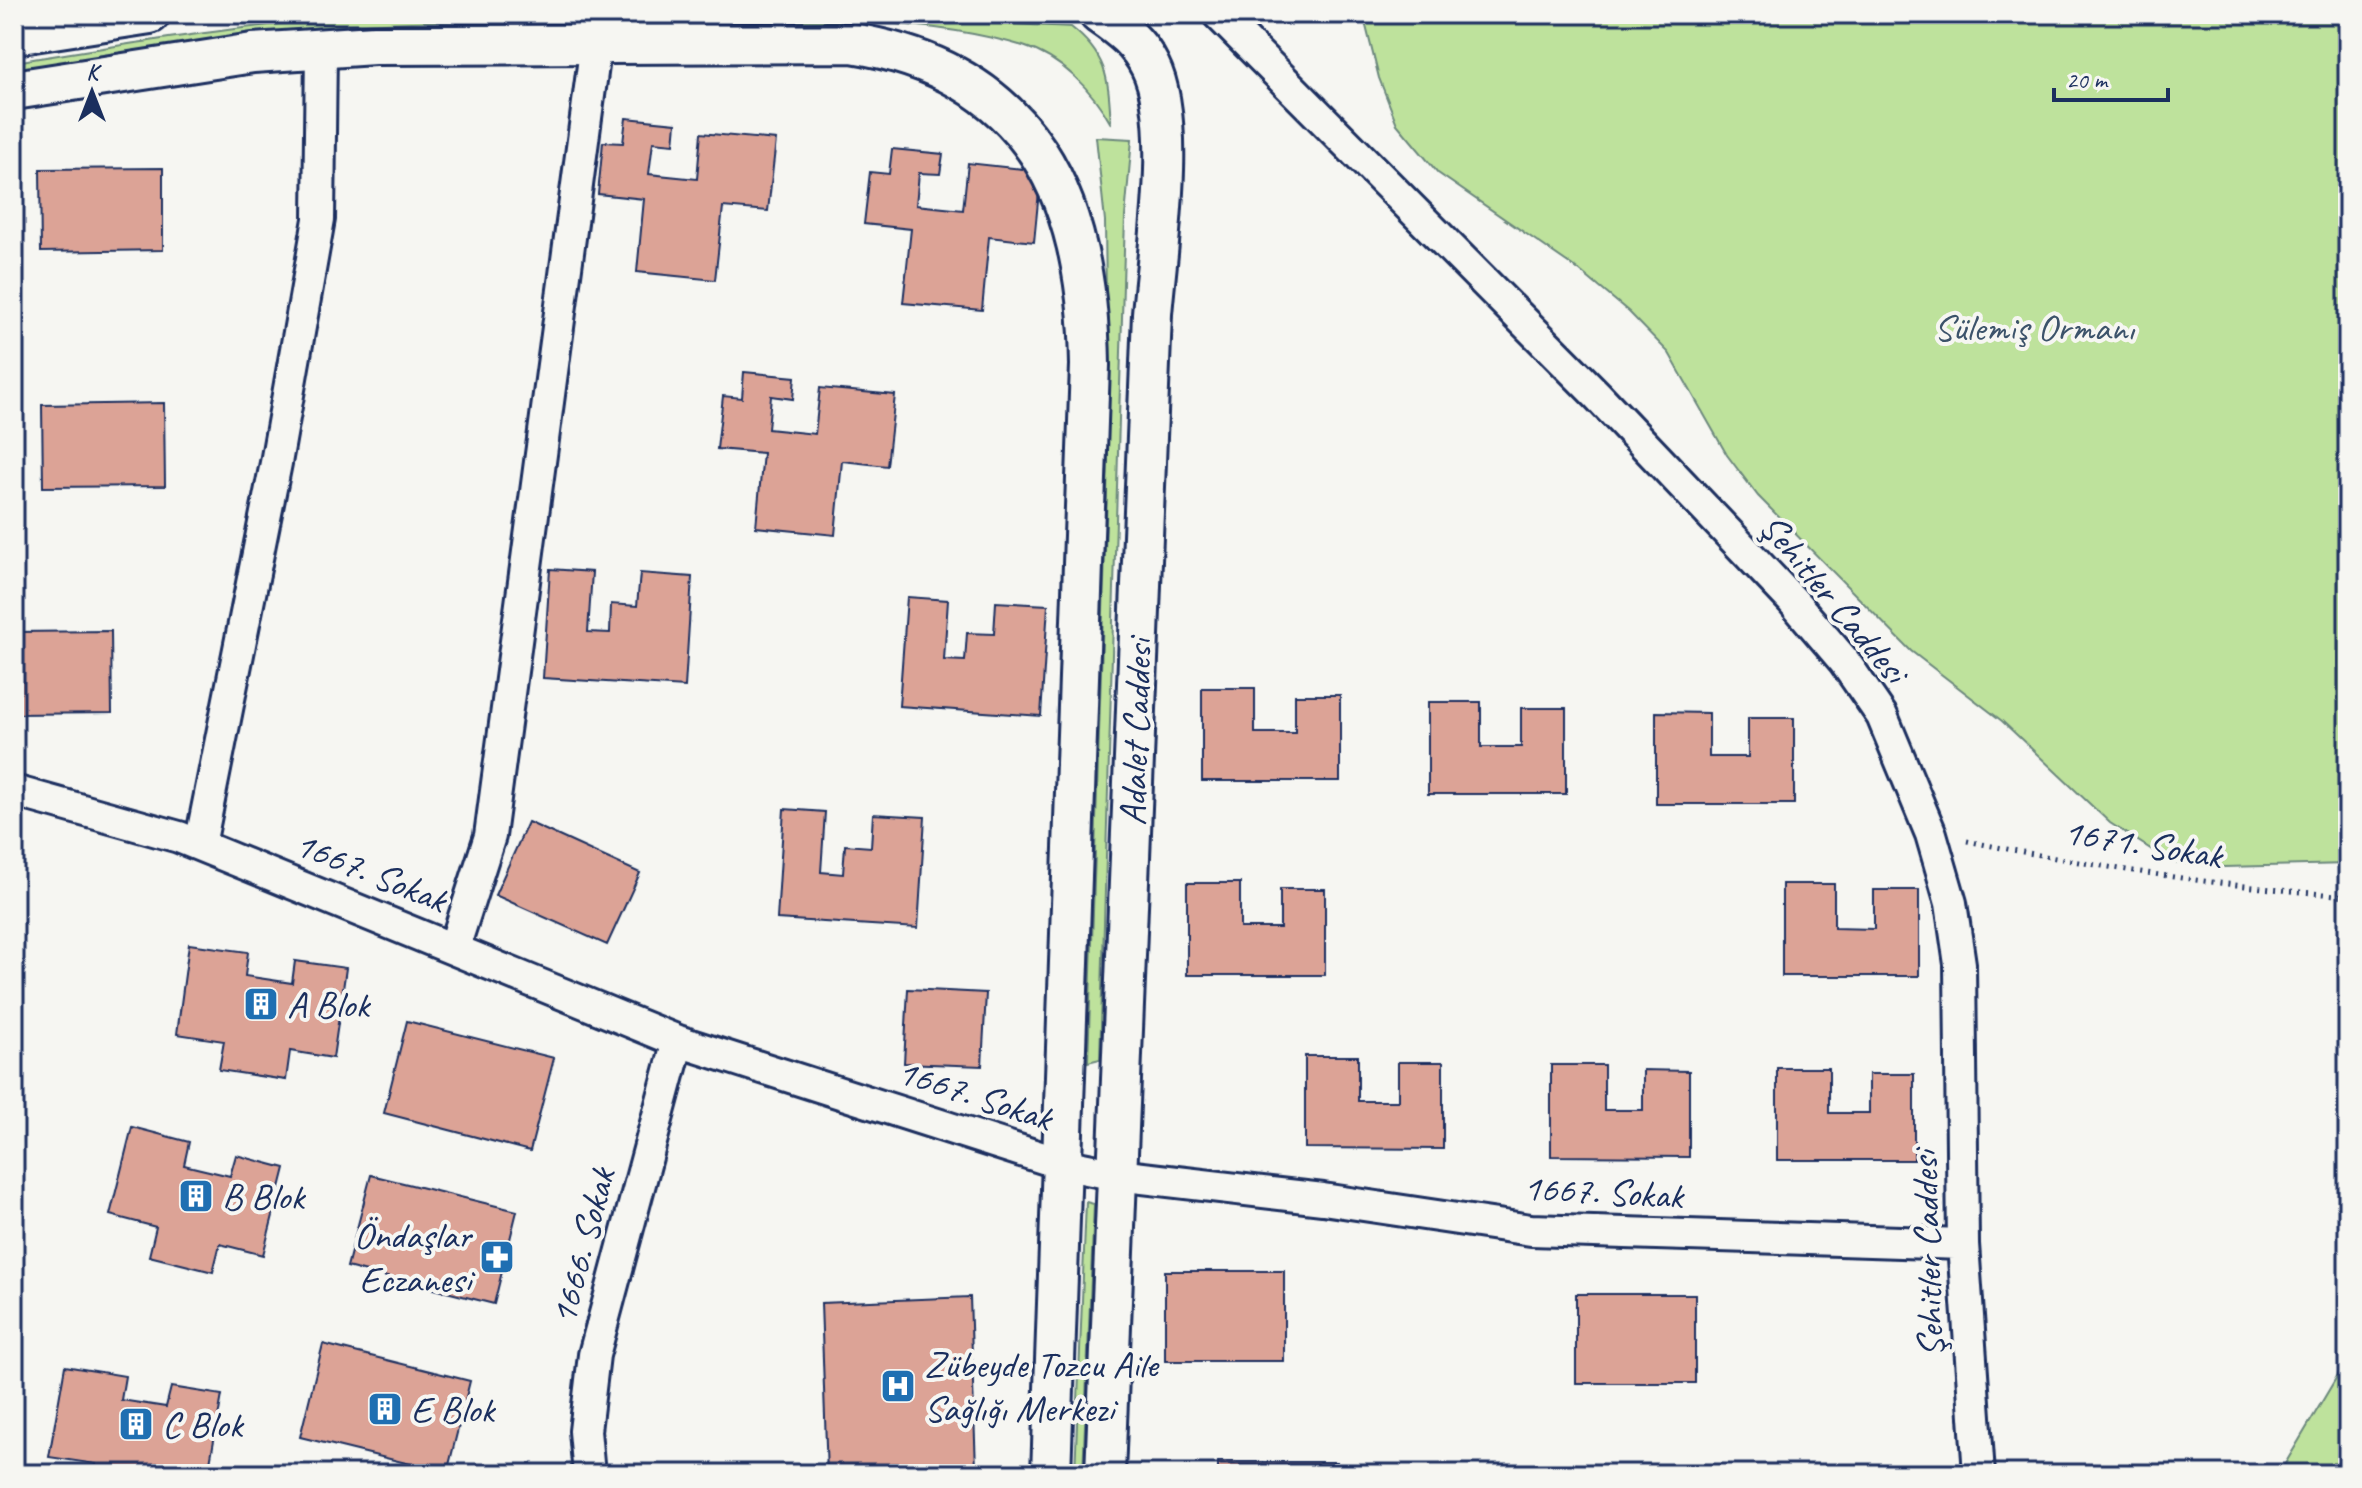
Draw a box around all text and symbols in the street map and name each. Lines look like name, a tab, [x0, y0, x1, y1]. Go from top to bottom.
north arrow	[52, 52, 132, 132]
scale bar	[2054, 52, 2168, 102]
text: K	[86, 59, 102, 87]
text: 20 m	[2066, 65, 2109, 95]
park label: Sülemiş Ormanı	[1934, 304, 2136, 351]
street label: Şehitler Caddesi	[1749, 504, 1921, 696]
street label: Adalet Caddesi	[1109, 634, 1162, 826]
street label: 1671. Sokak	[2060, 808, 2228, 880]
street label: 1667. Sokak	[288, 820, 456, 924]
place label: A Blok	[287, 981, 371, 1028]
building icon: A Blok	[242, 985, 280, 1023]
street label: 1667. Sokak	[892, 1047, 1060, 1142]
street label: Şehitler Caddesi	[1900, 1145, 1955, 1358]
street label: 1666. Sokak	[539, 1161, 626, 1329]
street label: 1667. Sokak	[1522, 1164, 1686, 1219]
place label: B Blok	[222, 1173, 306, 1220]
building icon: B Blok	[177, 1177, 215, 1215]
place label: Öndaşlar Eczanesi	[354, 1212, 476, 1303]
pharmacy icon: Öndaşlar Eczanesi	[478, 1238, 516, 1276]
place label: Zübeyde Tozcu Aile Sağlığı Merkezi	[924, 1341, 1160, 1432]
hospital icon: Zübeyde Tozcu Aile Sağlığı Merkezi	[879, 1367, 917, 1405]
place label: E Blok	[411, 1386, 496, 1433]
building icon: E Blok	[366, 1390, 404, 1428]
place label: C Blok	[162, 1401, 244, 1448]
building icon: C Blok	[117, 1405, 155, 1443]

